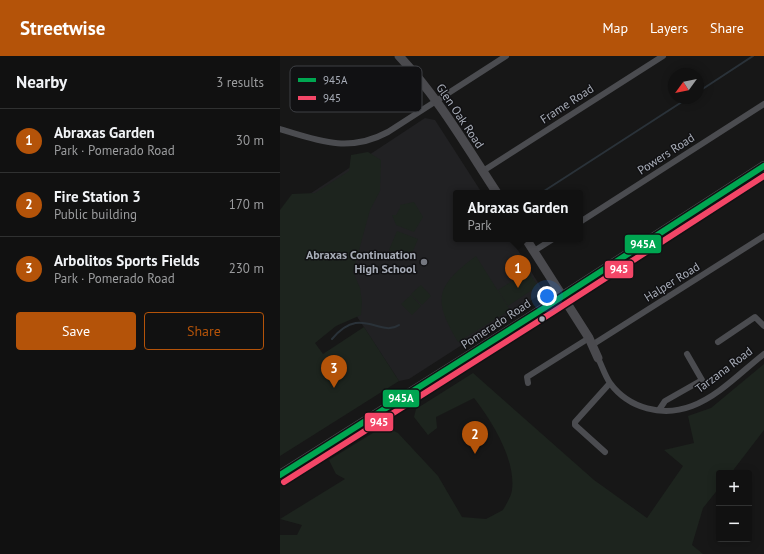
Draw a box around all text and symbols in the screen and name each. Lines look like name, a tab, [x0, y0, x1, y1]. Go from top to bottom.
text: Streetwise	[20, 16, 105, 40]
text: Map	[602, 19, 628, 37]
text: Layers	[650, 19, 688, 37]
text: Share	[710, 19, 744, 37]
legend	[290, 66, 422, 112]
north arrow	[668, 68, 704, 104]
text: Nearby	[16, 71, 67, 93]
text: 945A	[323, 73, 348, 87]
text: 3 results	[216, 74, 264, 91]
street label: Glen Oak Road	[433, 80, 488, 151]
street label: Frame Road	[537, 81, 596, 126]
text: 945	[323, 91, 341, 105]
text: Abraxas Garden	[54, 123, 155, 142]
street label: Powers Road	[634, 130, 697, 178]
text: 1	[25, 132, 33, 149]
text: 30 m	[236, 132, 264, 149]
text: Park · Pomerado Road	[54, 142, 175, 159]
text: Fire Station 3	[54, 187, 141, 206]
popup	[453, 190, 583, 242]
text: 2	[25, 196, 33, 213]
text: 170 m	[229, 196, 264, 213]
text: Abraxas Garden	[468, 198, 568, 217]
text: Public building	[54, 206, 137, 223]
text: Park	[468, 217, 492, 234]
line badge: 945A	[624, 234, 662, 254]
text: 945A	[630, 237, 656, 251]
place label: Abraxas Continuation High School	[306, 247, 416, 276]
text: Arbolitos Sports Fields	[54, 251, 200, 270]
pin: 1	[505, 255, 531, 288]
marker: Abraxas Continuation High School	[419, 257, 429, 267]
street label: Halper Road	[641, 259, 702, 305]
text: 3	[25, 260, 33, 277]
text: 230 m	[229, 260, 264, 277]
line badge: 945	[604, 260, 634, 279]
text: 945	[610, 262, 628, 276]
text: Park · Pomerado Road	[54, 270, 175, 287]
your location	[537, 286, 557, 306]
street label: Pomerado Road	[458, 295, 533, 352]
button: Save	[16, 312, 136, 350]
button: Share	[144, 312, 264, 350]
unlabelled marker	[537, 314, 547, 324]
street label: Tarzana Road	[692, 343, 755, 396]
pin: 3	[321, 355, 347, 388]
line badge: 945A	[382, 389, 420, 408]
text: 945A	[388, 391, 414, 405]
line badge: 945	[364, 412, 394, 432]
text: 945	[370, 415, 388, 429]
pin: 2	[462, 421, 488, 454]
map controls	[716, 470, 752, 542]
button: +	[716, 470, 752, 506]
button: −	[716, 506, 752, 542]

